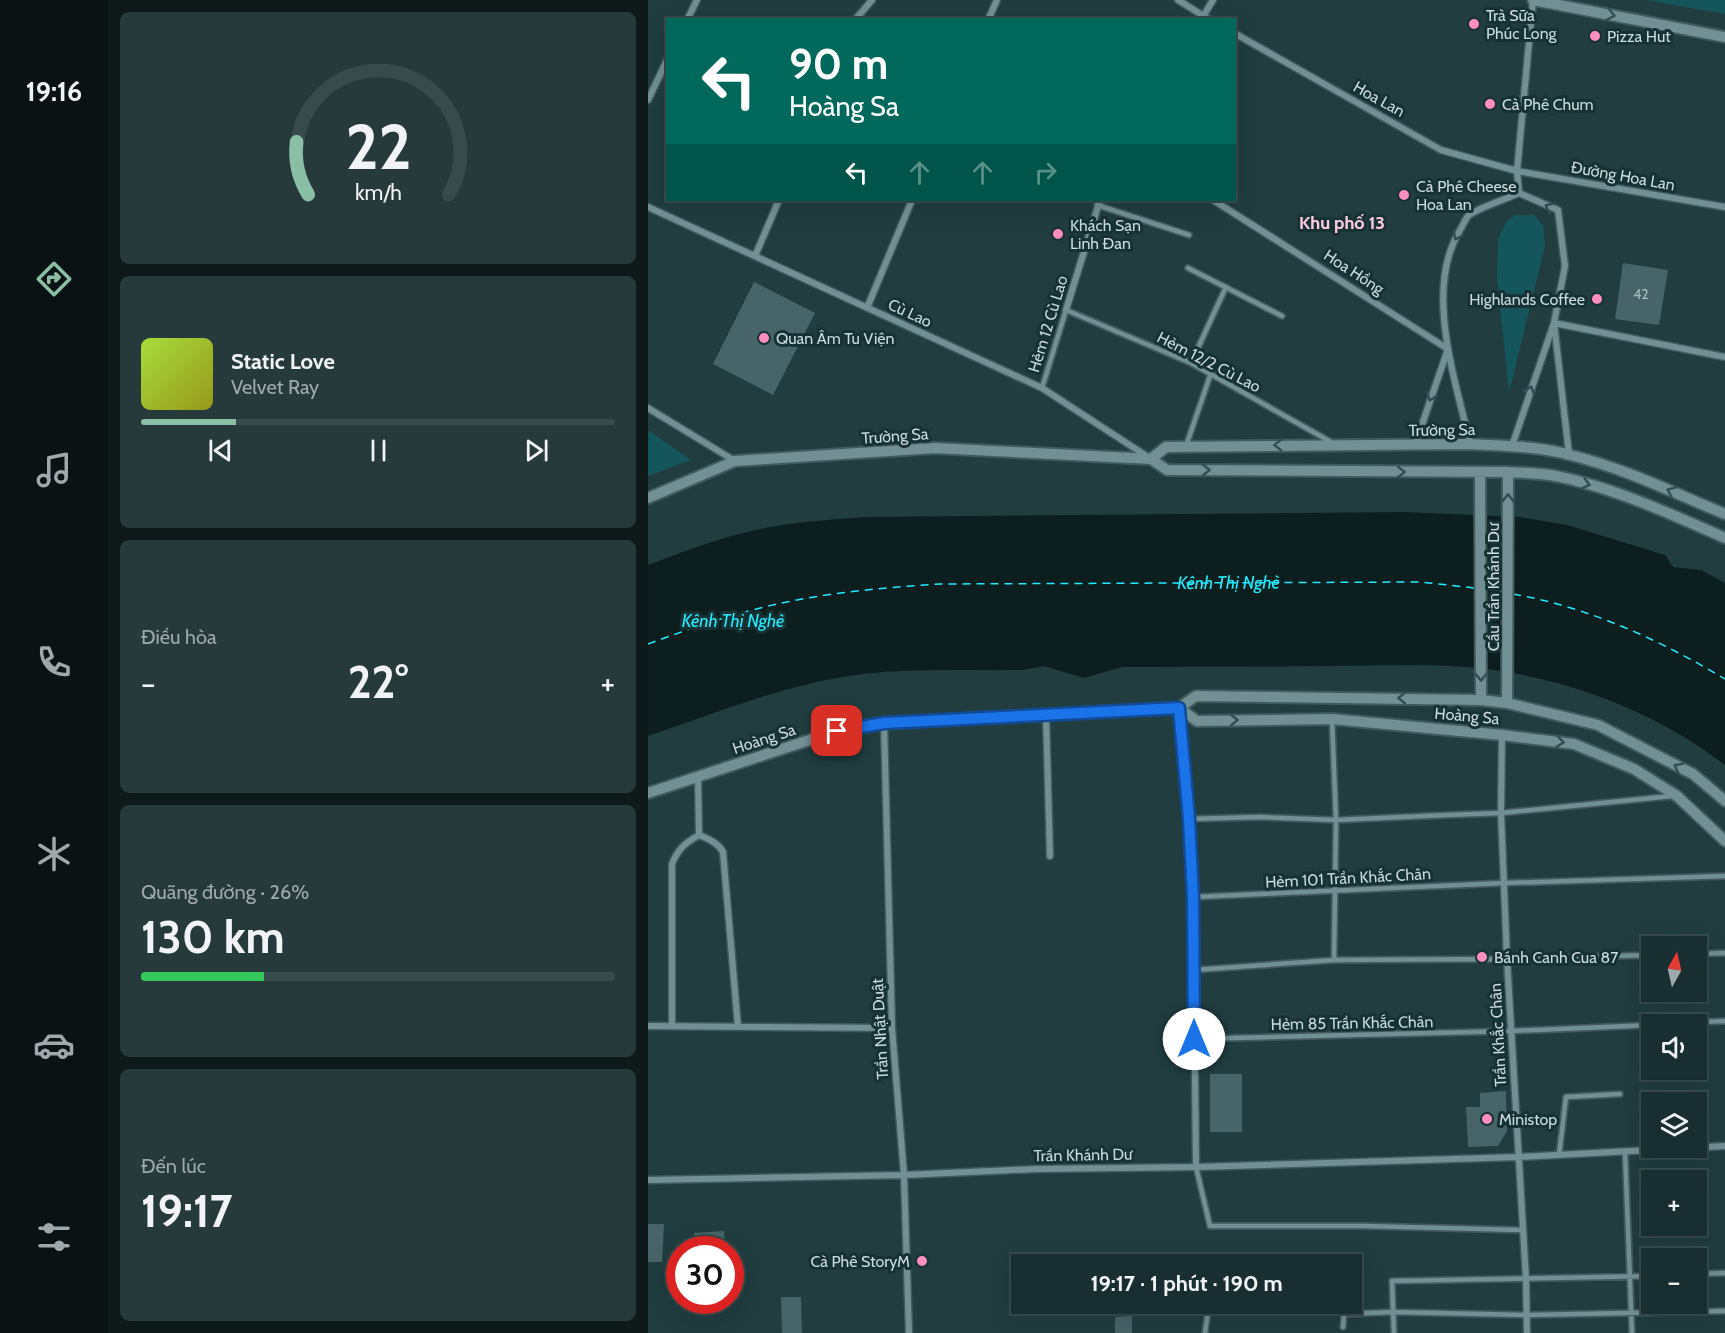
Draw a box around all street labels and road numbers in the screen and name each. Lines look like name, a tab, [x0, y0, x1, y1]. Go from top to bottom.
street label: Hoa Lan	[1350, 77, 1408, 121]
street label: Đường Hoa Lan	[1570, 158, 1676, 194]
street label: Hoa Hồng	[1320, 246, 1389, 299]
street label: Hẻm 12 Cù Lao	[1024, 273, 1072, 375]
street label: Cù Lao	[885, 295, 935, 331]
street label: Hẻm 12/2 Cù Lao	[1154, 328, 1264, 396]
street label: Trường Sa	[1408, 420, 1476, 440]
street label: Trường Sa	[861, 424, 929, 448]
street label: Cầu Trần Khánh Dư	[1484, 521, 1503, 651]
street label: Hoàng Sa	[1434, 704, 1501, 728]
street label: Hoàng Sa	[730, 720, 798, 758]
street label: Hẻm 101 Trần Khắc Chân	[1265, 864, 1431, 892]
street label: Trần Nhật Duật	[868, 977, 892, 1080]
street label: Trần Khắc Chân	[1486, 983, 1510, 1087]
street label: Hẻm 85 Trần Khắc Chân	[1271, 1012, 1433, 1034]
street label: Trần Khánh Dư	[1033, 1145, 1134, 1165]

